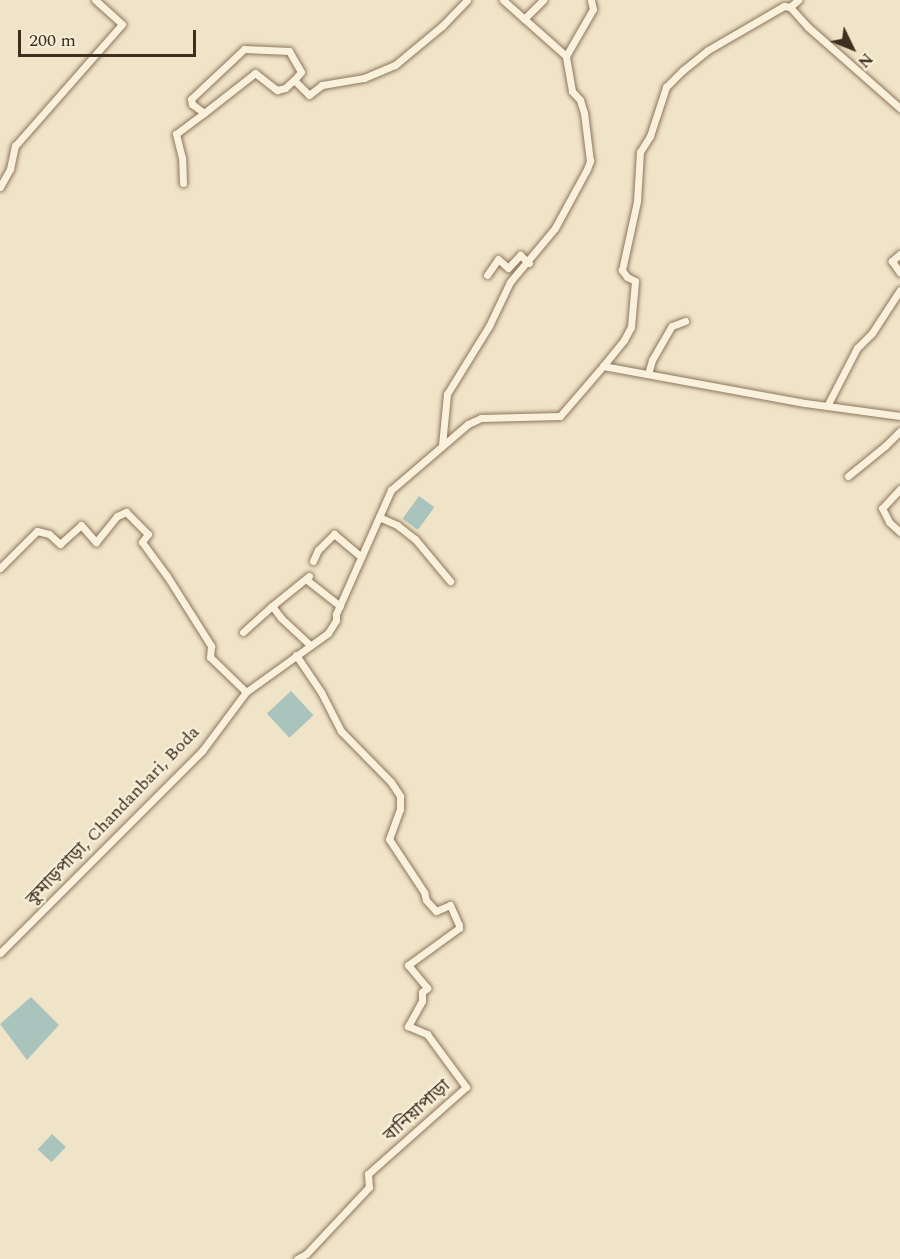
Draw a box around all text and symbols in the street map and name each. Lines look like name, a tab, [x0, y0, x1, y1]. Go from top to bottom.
scale bar	[21, 18, 200, 56]
north arrow	[822, 18, 882, 78]
text: 200 m	[29, 27, 76, 54]
text: N	[852, 47, 878, 73]
street label: কুমাড়পাড়া, Chandanbari, Boda	[22, 722, 204, 910]
street label: বানিয়াপাড়া	[379, 1075, 455, 1147]

